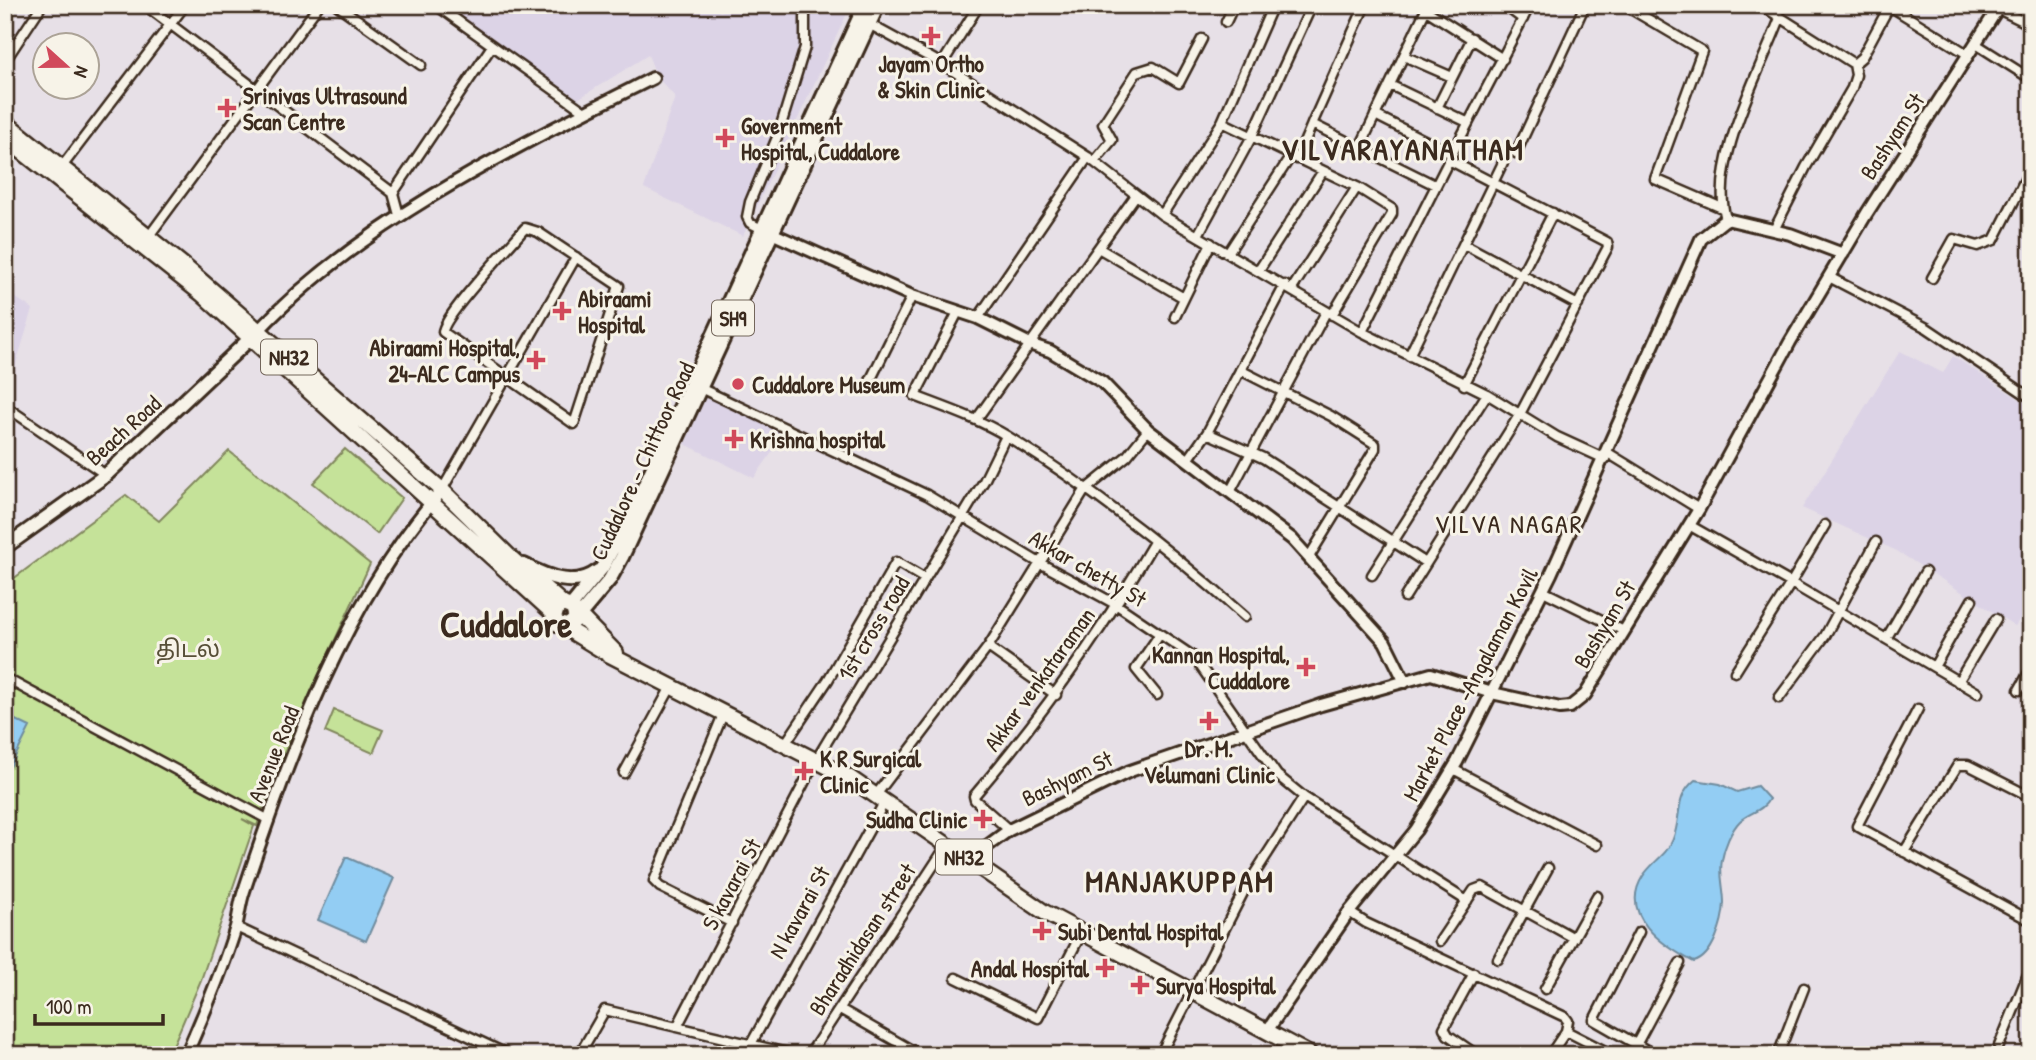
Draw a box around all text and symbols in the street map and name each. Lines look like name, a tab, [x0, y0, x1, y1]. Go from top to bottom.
marker: Jayam Ortho & Skin Clinic	[921, 26, 941, 46]
north arrow	[32, 32, 102, 102]
place label: Jayam Ortho & Skin Clinic	[878, 48, 985, 105]
text: N	[68, 63, 96, 81]
place label: Srinivas Ultrasound Scan Centre	[243, 80, 407, 137]
street label: Bashyam St	[1852, 86, 1932, 185]
marker: Srinivas Ultrasound Scan Centre	[217, 98, 237, 118]
place label: Government Hospital, Cuddalore	[741, 110, 901, 168]
marker: Government Hospital, Cuddalore	[715, 128, 735, 148]
district label: VILVARAYANATHAM	[1281, 129, 1525, 169]
place label: Abiraami Hospital	[578, 283, 652, 341]
road number: SH9	[712, 300, 754, 336]
marker: Abiraami Hospital	[552, 301, 572, 321]
place label: Abiraami Hospital, 24-ALC Campus	[370, 332, 520, 390]
road number: NH32	[261, 340, 317, 374]
marker: Abiraami Hospital, 24-ALC Campus	[526, 350, 546, 370]
street label: Cuddalore - Chittoor Road	[582, 357, 702, 565]
place label: Cuddalore Museum	[752, 369, 906, 400]
marker: Cuddalore Museum	[730, 376, 746, 392]
street label: Beach Road	[79, 388, 167, 472]
place label: Krishna hospital	[750, 424, 886, 456]
marker: Krishna hospital	[724, 429, 744, 449]
district label: VILVA NAGAR	[1434, 506, 1584, 541]
street label: Akkar chetty St	[1024, 522, 1153, 615]
street label: Market Place -Angalaman Kovil	[1395, 561, 1545, 806]
street label: 1st cross road	[830, 570, 916, 686]
street label: Bashyam St	[1566, 573, 1643, 674]
district label: Cuddalore	[440, 598, 572, 649]
street label: Akkar venkataraman	[976, 601, 1102, 757]
park label: திடல்	[156, 633, 220, 664]
place label: Kannan Hospital, Cuddalore	[1152, 639, 1291, 696]
marker: Kannan Hospital, Cuddalore	[1296, 657, 1316, 677]
street label: Avenue Road	[240, 701, 306, 807]
marker: Dr. M. Velumani Clinic	[1199, 711, 1219, 731]
place label: Dr. M. Velumani Clinic	[1143, 733, 1276, 790]
street label: Bashyam St	[1016, 742, 1119, 813]
place label: K R Surgical Clinic	[820, 743, 922, 800]
marker: K R Surgical Clinic	[794, 761, 814, 781]
place label: Sudha Clinic	[866, 804, 968, 835]
marker: Sudha Clinic	[973, 809, 993, 829]
street label: S kavarai St	[694, 832, 769, 935]
road number: NH32	[936, 840, 992, 874]
street label: Bharadhidasan street	[801, 856, 923, 1021]
street label: N kavarai St	[761, 859, 838, 964]
district label: MANJAKUPPAM	[1085, 861, 1275, 901]
place label: Subi Dental Hospital	[1058, 916, 1224, 948]
marker: Subi Dental Hospital	[1032, 921, 1052, 941]
place label: Andal Hospital	[971, 953, 1090, 985]
marker: Andal Hospital	[1095, 958, 1115, 978]
place label: Surya Hospital	[1156, 970, 1276, 1002]
marker: Surya Hospital	[1130, 975, 1150, 995]
scale bar	[35, 983, 163, 1027]
text: 100 m	[46, 992, 92, 1021]

